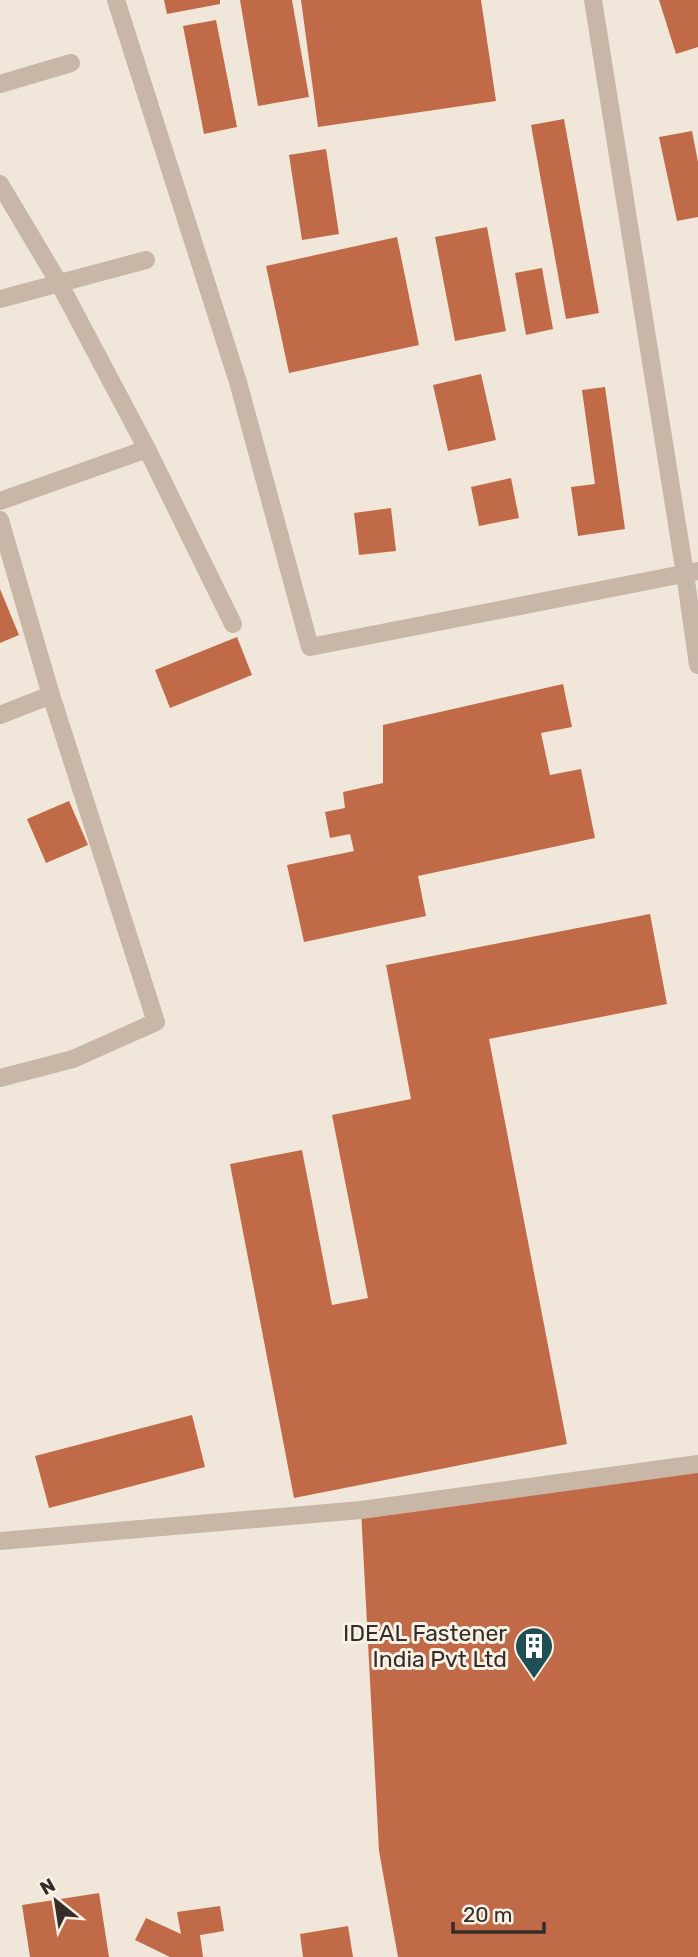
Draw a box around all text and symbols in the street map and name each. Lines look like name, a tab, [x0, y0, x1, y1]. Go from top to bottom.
place label: IDEAL Fastener India Pvt Ltd	[343, 1619, 507, 1673]
building icon: IDEAL Fastener India Pvt Ltd	[513, 1625, 555, 1680]
north arrow	[21, 1866, 91, 1936]
text: N	[36, 1873, 59, 1900]
scale bar	[453, 1890, 544, 1934]
text: 20 m	[463, 1902, 512, 1927]

